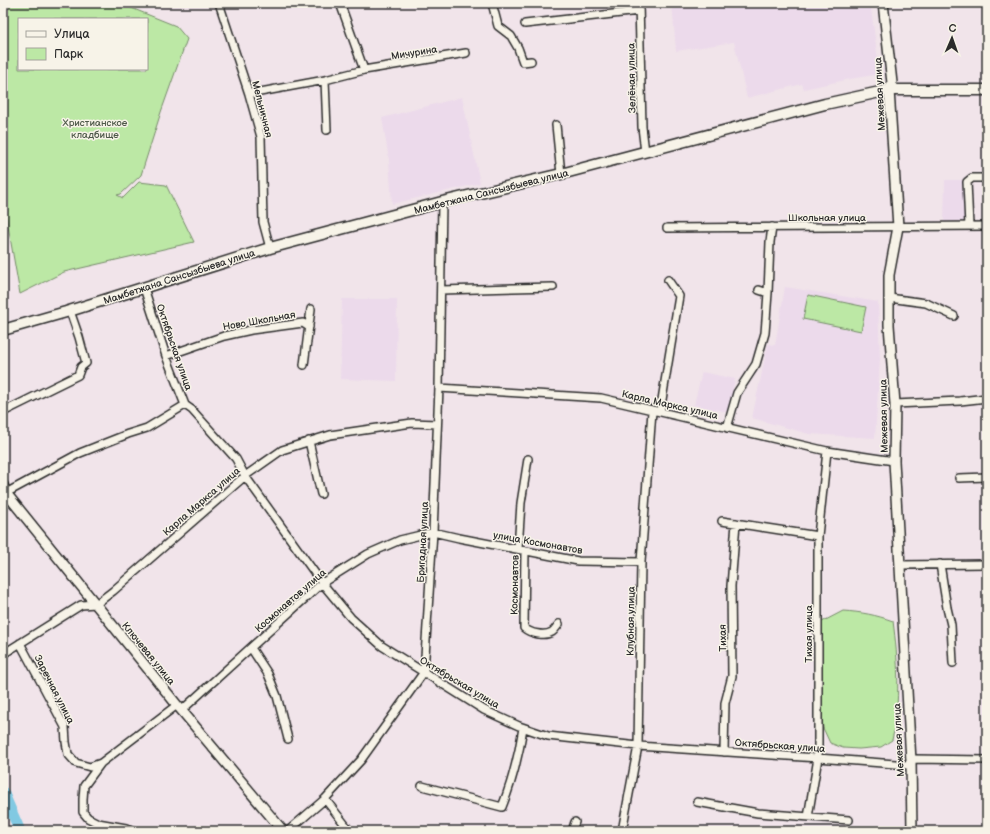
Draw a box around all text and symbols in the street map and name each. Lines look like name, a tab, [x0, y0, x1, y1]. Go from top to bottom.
legend	[18, 18, 148, 70]
north arrow	[932, 18, 972, 58]
text: С	[948, 22, 957, 35]
text: Улица	[54, 27, 90, 42]
street label: Мичурина	[390, 43, 438, 63]
street label: Зелёная улица	[625, 43, 639, 113]
text: Парк	[54, 47, 84, 62]
street label: Межевая улица	[872, 57, 888, 131]
street label: Мельничная	[249, 80, 275, 139]
park label: Христианское кладбище	[63, 117, 128, 141]
street label: Мамбетжана Сансызбыева улица	[413, 167, 570, 217]
street label: Школьная улица	[788, 212, 866, 224]
street label: Мамбетжана Сансызбыева улица	[102, 247, 257, 307]
street label: Октябрьская улица	[154, 303, 195, 392]
street label: Ново Школьная	[222, 309, 297, 333]
street label: Межевая улица	[877, 379, 891, 453]
street label: Карла Маркса улица	[620, 388, 719, 422]
street label: Карла Маркса улица	[161, 465, 243, 539]
street label: Бригадная улица	[415, 501, 431, 583]
street label: улица Космонавтов	[492, 529, 584, 557]
street label: Космонавтов	[508, 554, 522, 615]
street label: Космонавтов улица	[253, 566, 329, 635]
street label: Клубная улица	[624, 586, 638, 656]
street label: Тихая улица	[803, 605, 815, 663]
street label: Ключевая улица	[119, 620, 177, 688]
street label: Тихая	[717, 624, 729, 652]
street label: Заречная улица	[32, 653, 77, 726]
street label: Октябрьская улица	[418, 654, 502, 711]
street label: Межевая улица	[891, 703, 907, 777]
street label: Октябрьская улица	[734, 737, 826, 755]

